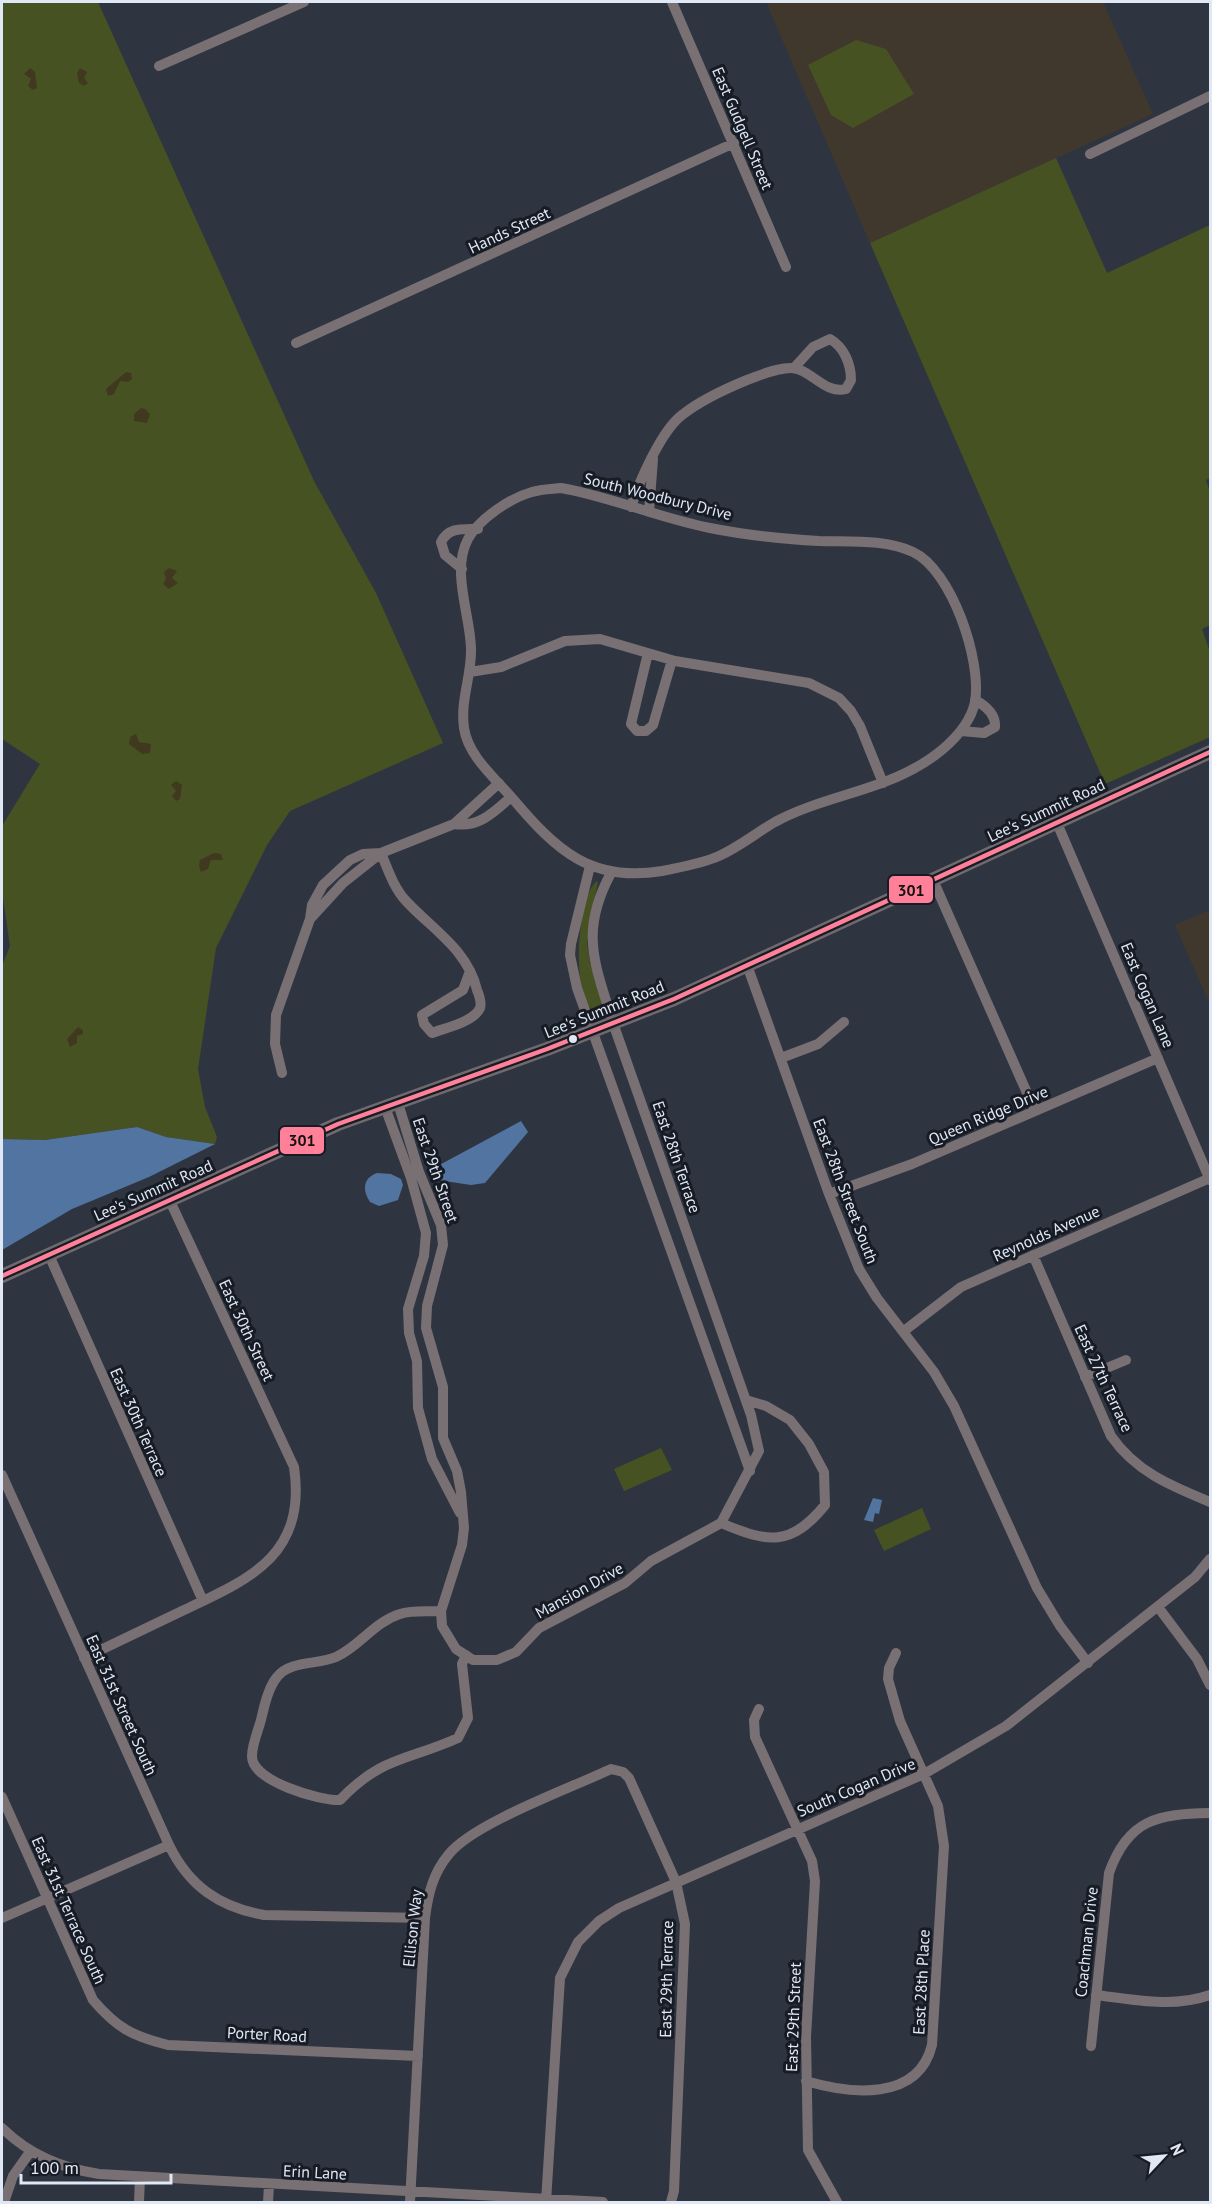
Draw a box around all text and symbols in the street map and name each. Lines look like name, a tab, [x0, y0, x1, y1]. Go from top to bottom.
street label: East Gudgell Street	[708, 64, 778, 193]
street label: Hands Street	[465, 202, 554, 258]
street label: South Woodbury Drive	[582, 468, 734, 524]
street label: Lee's Summit Road	[984, 774, 1108, 846]
line badge: 301	[888, 875, 934, 904]
text: 301	[897, 880, 925, 900]
street label: East Cogan Lane	[1117, 939, 1179, 1051]
street label: Lee's Summit Road	[541, 976, 667, 1042]
unlabelled marker	[567, 1033, 579, 1045]
street label: Queen Ridge Drive	[925, 1081, 1051, 1149]
street label: East 28th Terrace	[648, 1098, 706, 1216]
street label: East 29th Street	[409, 1115, 463, 1226]
street label: East 28th Street South	[809, 1116, 883, 1266]
line badge: 301	[279, 1126, 325, 1155]
text: 301	[288, 1130, 316, 1150]
street label: Lee's Summit Road	[91, 1155, 215, 1225]
street label: Reynolds Avenue	[989, 1200, 1103, 1266]
street label: East 30th Street	[215, 1276, 279, 1384]
street label: East 27th Terrace	[1070, 1321, 1138, 1435]
street label: East 30th Terrace	[106, 1364, 172, 1480]
street label: Mansion Drive	[531, 1558, 627, 1622]
street label: East 31st Street South	[82, 1632, 162, 1778]
street label: South Cogan Drive	[794, 1753, 918, 1821]
street label: East 31st Terrace South	[27, 1833, 111, 1987]
street label: Coachman Drive	[1070, 1886, 1102, 1998]
street label: Ellison Way	[398, 1888, 426, 1968]
street label: East 29th Terrace	[655, 1920, 677, 2038]
street label: East 28th Place	[908, 1929, 934, 2035]
street label: East 29th Street	[781, 1961, 805, 2072]
street label: Porter Road	[227, 2022, 307, 2046]
north arrow	[1134, 2126, 1194, 2186]
text: N	[1166, 2140, 1189, 2159]
scale bar	[21, 2147, 171, 2185]
text: 100 m	[30, 2156, 79, 2179]
street label: Erin Lane	[282, 2160, 348, 2184]

